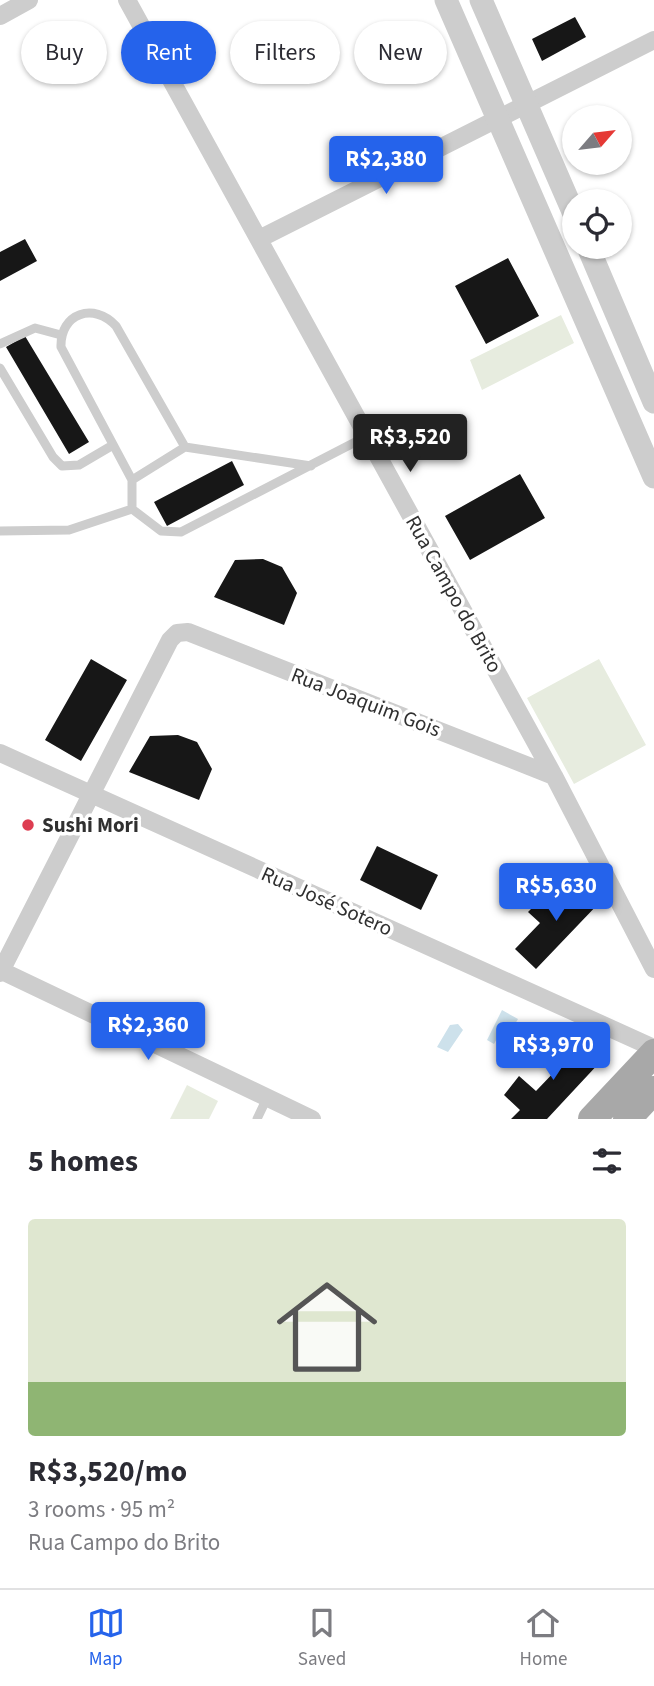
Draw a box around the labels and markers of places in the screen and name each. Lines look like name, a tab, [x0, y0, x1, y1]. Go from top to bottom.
pin: R$2,380	[321, 136, 451, 196]
pin: R$3,520	[345, 414, 475, 474]
place label: Sushi Mori	[42, 810, 139, 840]
marker: Sushi Mori	[20, 817, 36, 833]
pin: R$5,630	[491, 864, 621, 923]
pin: R$2,360	[83, 1002, 213, 1062]
pin: R$3,970	[488, 1023, 618, 1082]

